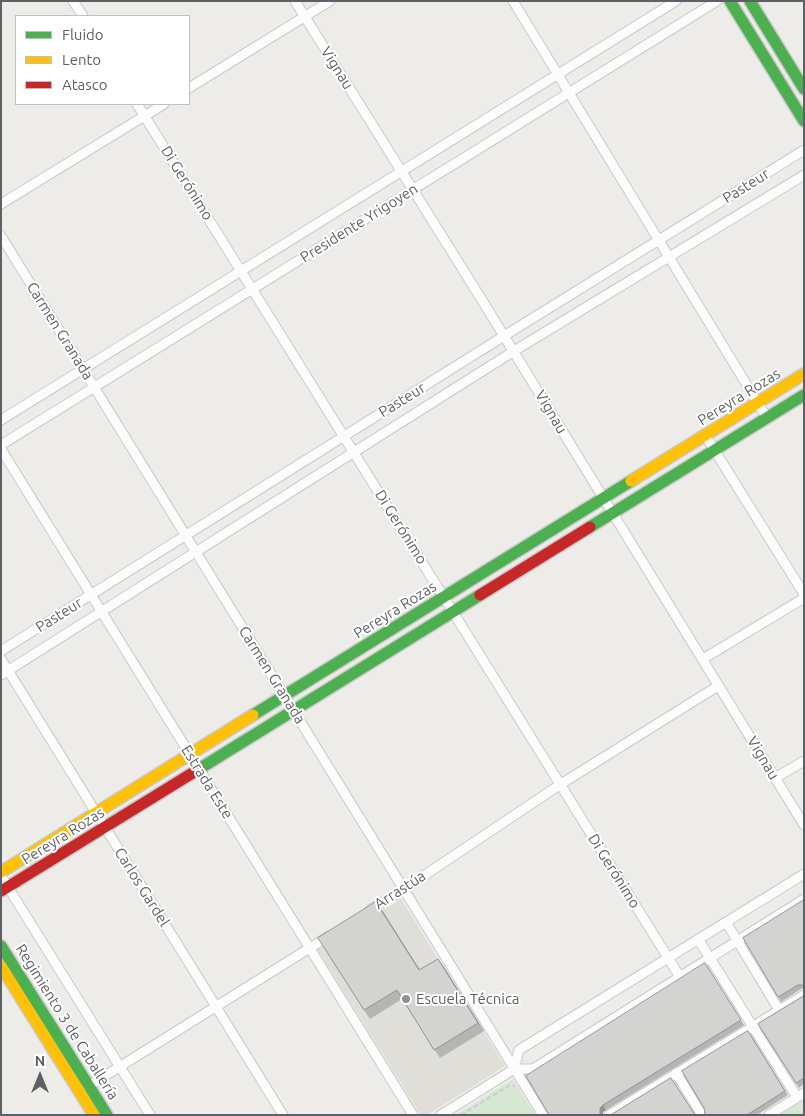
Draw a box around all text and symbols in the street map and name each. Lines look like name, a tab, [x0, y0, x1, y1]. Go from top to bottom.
legend	[15, 15, 190, 105]
text: Fluido	[62, 26, 104, 43]
street label: Vignau	[317, 43, 357, 93]
text: Lento	[62, 51, 101, 68]
text: Atasco	[62, 76, 108, 93]
street label: Di Gerónimo	[157, 142, 217, 224]
street label: Pasteur	[719, 165, 773, 207]
street label: Presidente Yrigoyen	[297, 180, 421, 266]
street label: Carmen Granada	[23, 279, 97, 383]
street label: Pereyra Rozas	[694, 364, 784, 430]
street label: Pasteur	[375, 379, 429, 421]
street label: Vignau	[531, 387, 571, 437]
street label: Di Gerónimo	[371, 486, 431, 568]
street label: Pereyra Rozas	[350, 577, 440, 643]
street label: Pasteur	[32, 594, 86, 636]
street label: Carmen Granada	[235, 623, 309, 727]
street label: Vignau	[743, 733, 783, 783]
street label: Estrada Este	[177, 742, 237, 822]
street label: Pereyra Rozas	[18, 803, 108, 869]
street label: Di Gerónimo	[584, 830, 644, 912]
street label: Carlos Gardel	[111, 844, 173, 930]
street label: Arrastúa	[371, 867, 429, 913]
street label: Regimiento 3 de Caballería	[12, 941, 122, 1103]
place label: Escuela Técnica	[416, 990, 520, 1008]
marker: Escuela Técnica	[400, 993, 412, 1005]
north arrow	[15, 1051, 65, 1101]
text: N	[35, 1053, 45, 1069]

